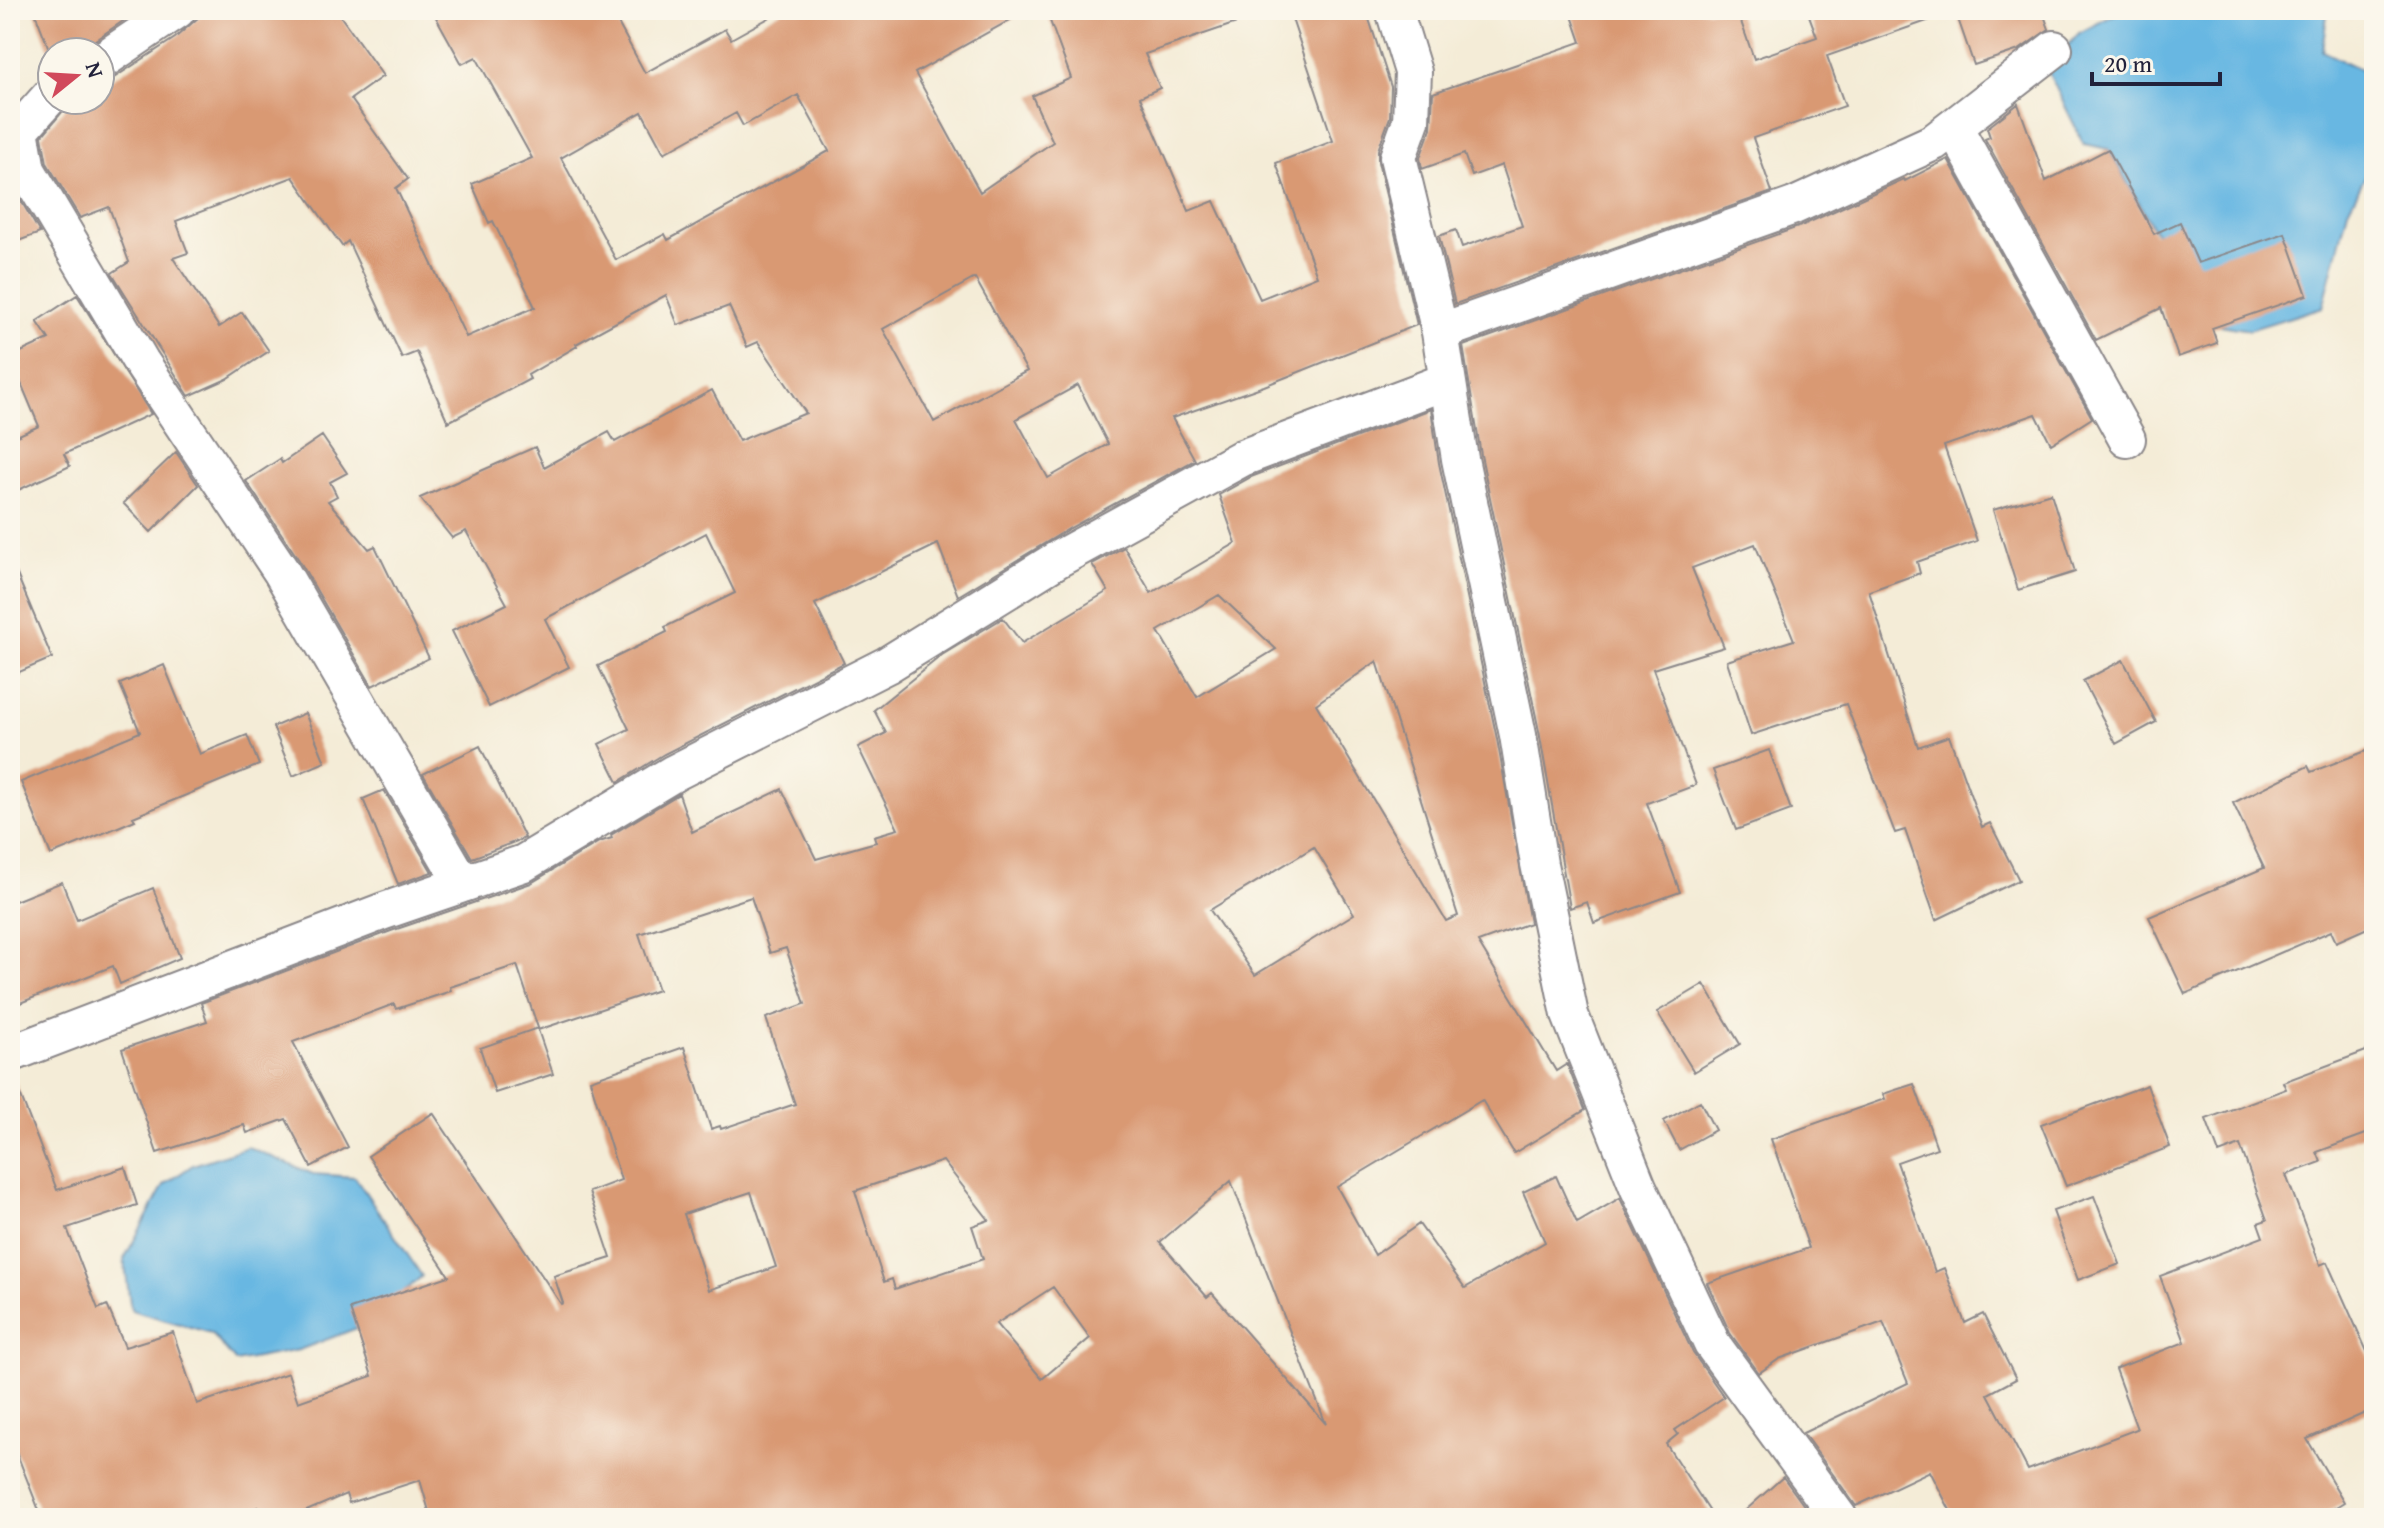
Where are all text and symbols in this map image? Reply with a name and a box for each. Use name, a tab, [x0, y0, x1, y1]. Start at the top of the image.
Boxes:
north arrow	[36, 36, 116, 116]
scale bar	[2092, 36, 2220, 86]
text: 20 m	[2104, 46, 2152, 81]
text: N	[78, 58, 113, 82]

